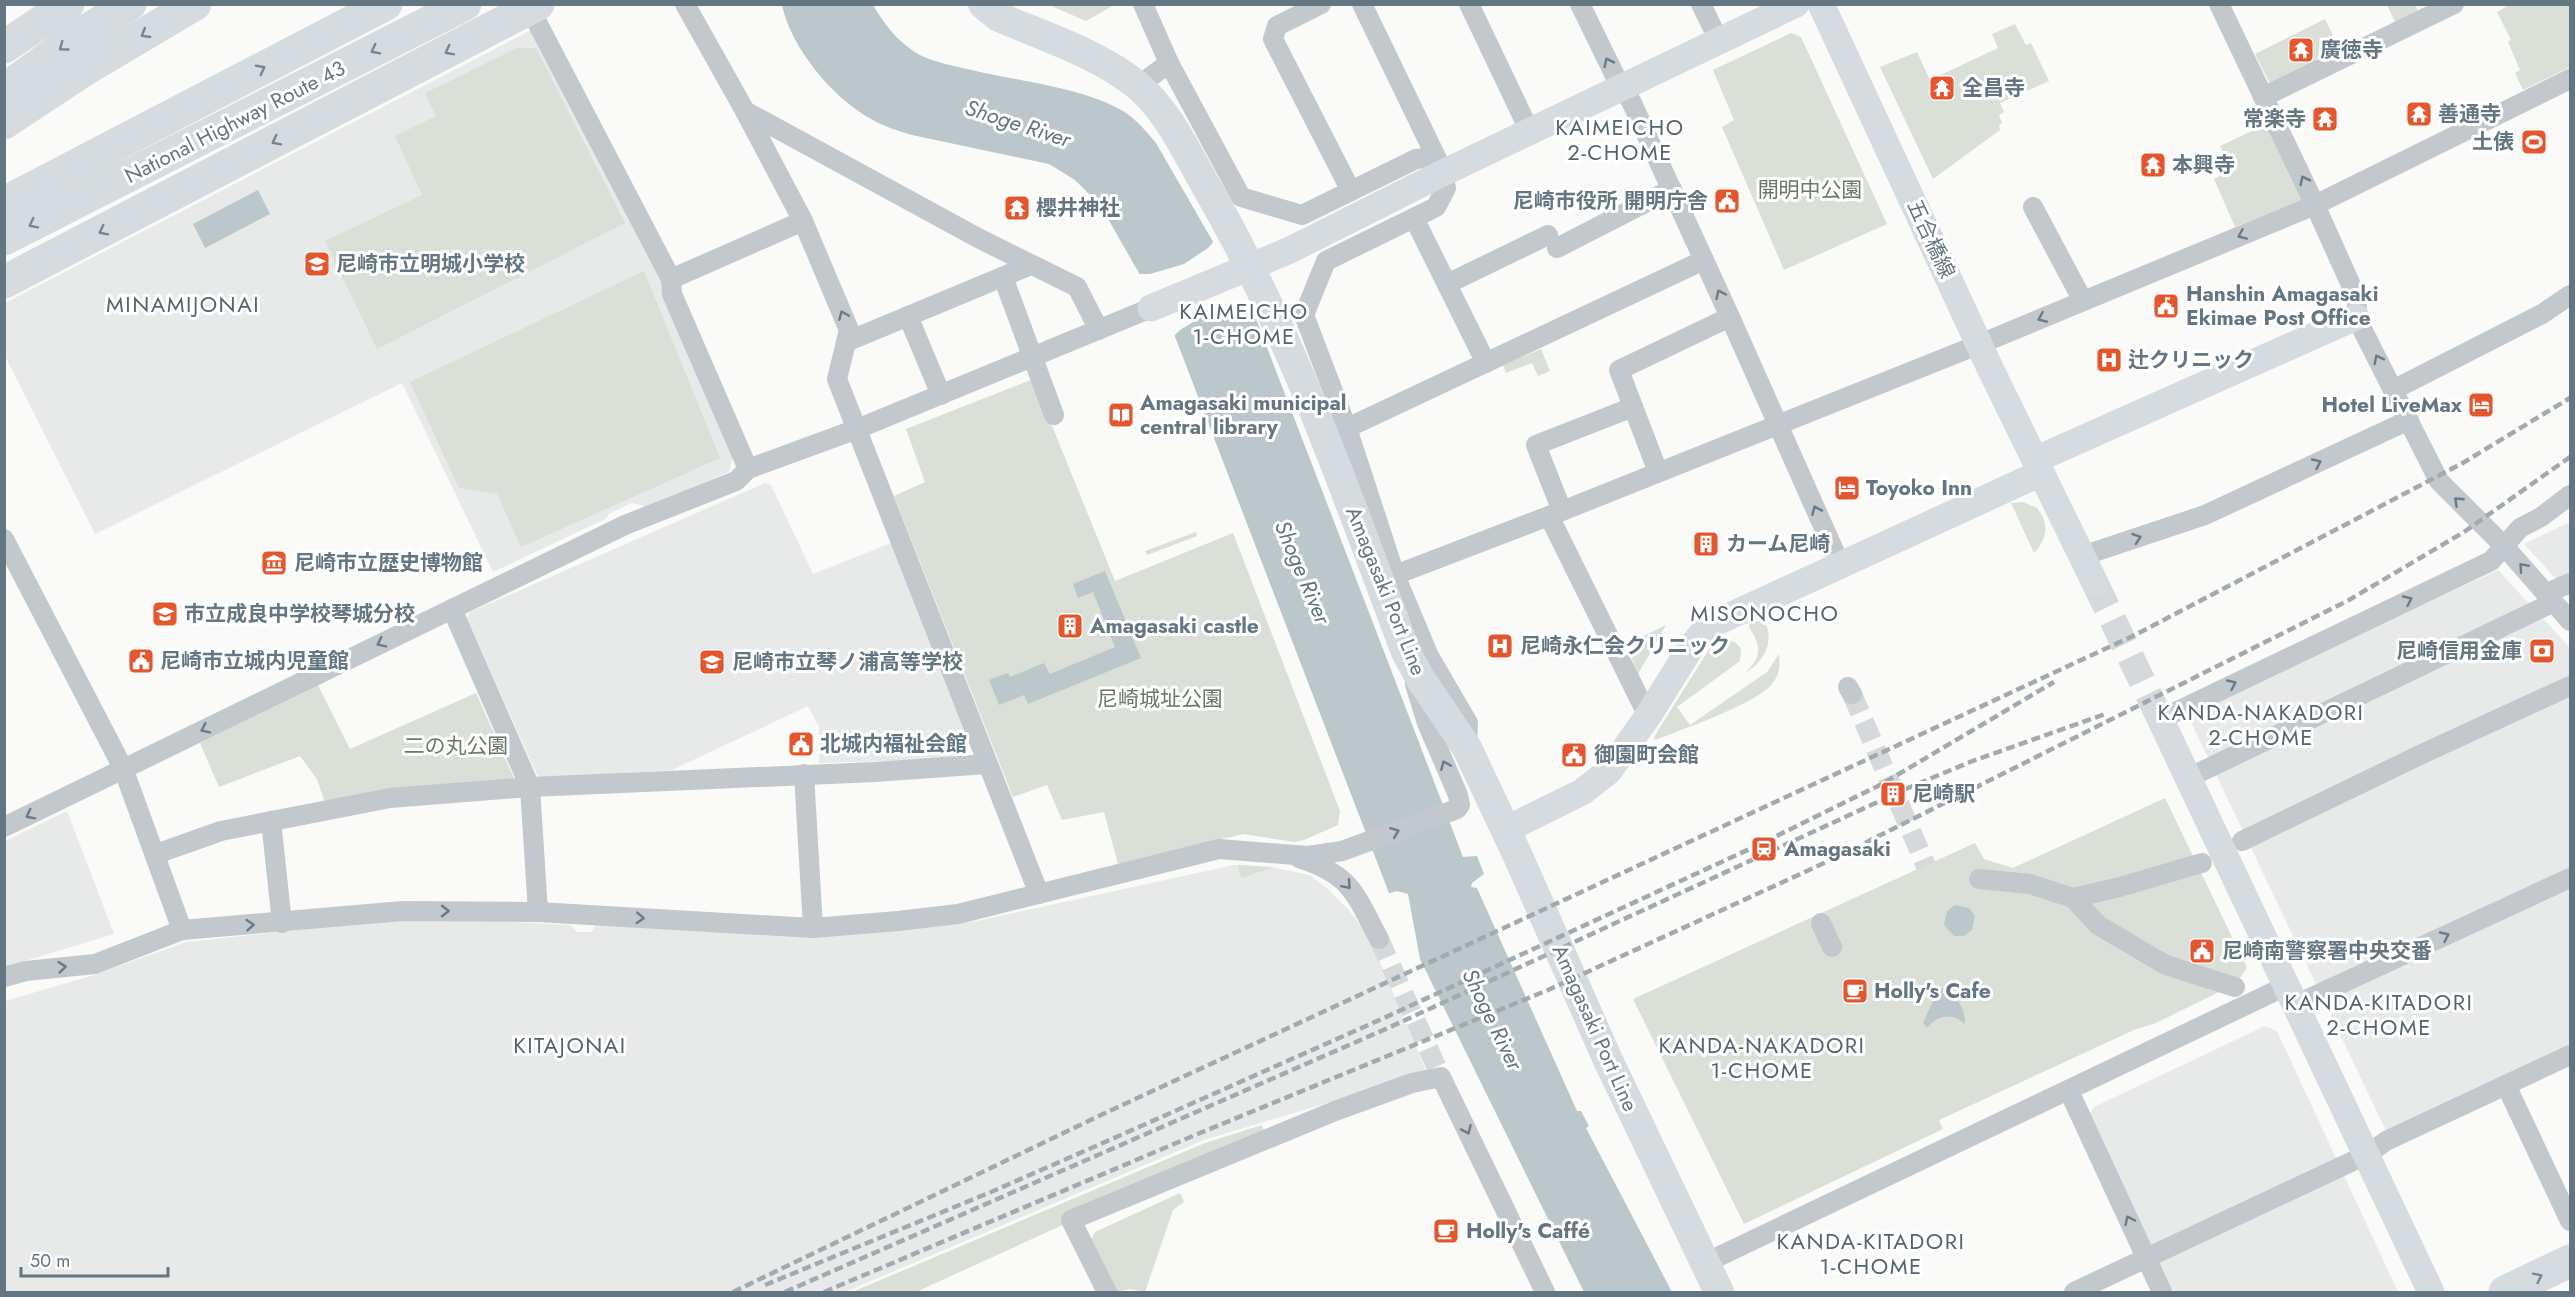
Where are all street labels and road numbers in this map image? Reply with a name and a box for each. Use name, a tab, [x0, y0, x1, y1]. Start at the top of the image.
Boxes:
street label: National Highway Route 43	[120, 53, 350, 191]
street label: 五合橋線	[1900, 195, 1962, 283]
street label: Amagasaki Port Line	[1338, 502, 1434, 680]
street label: Amagasaki Port Line	[1545, 940, 1645, 1116]

